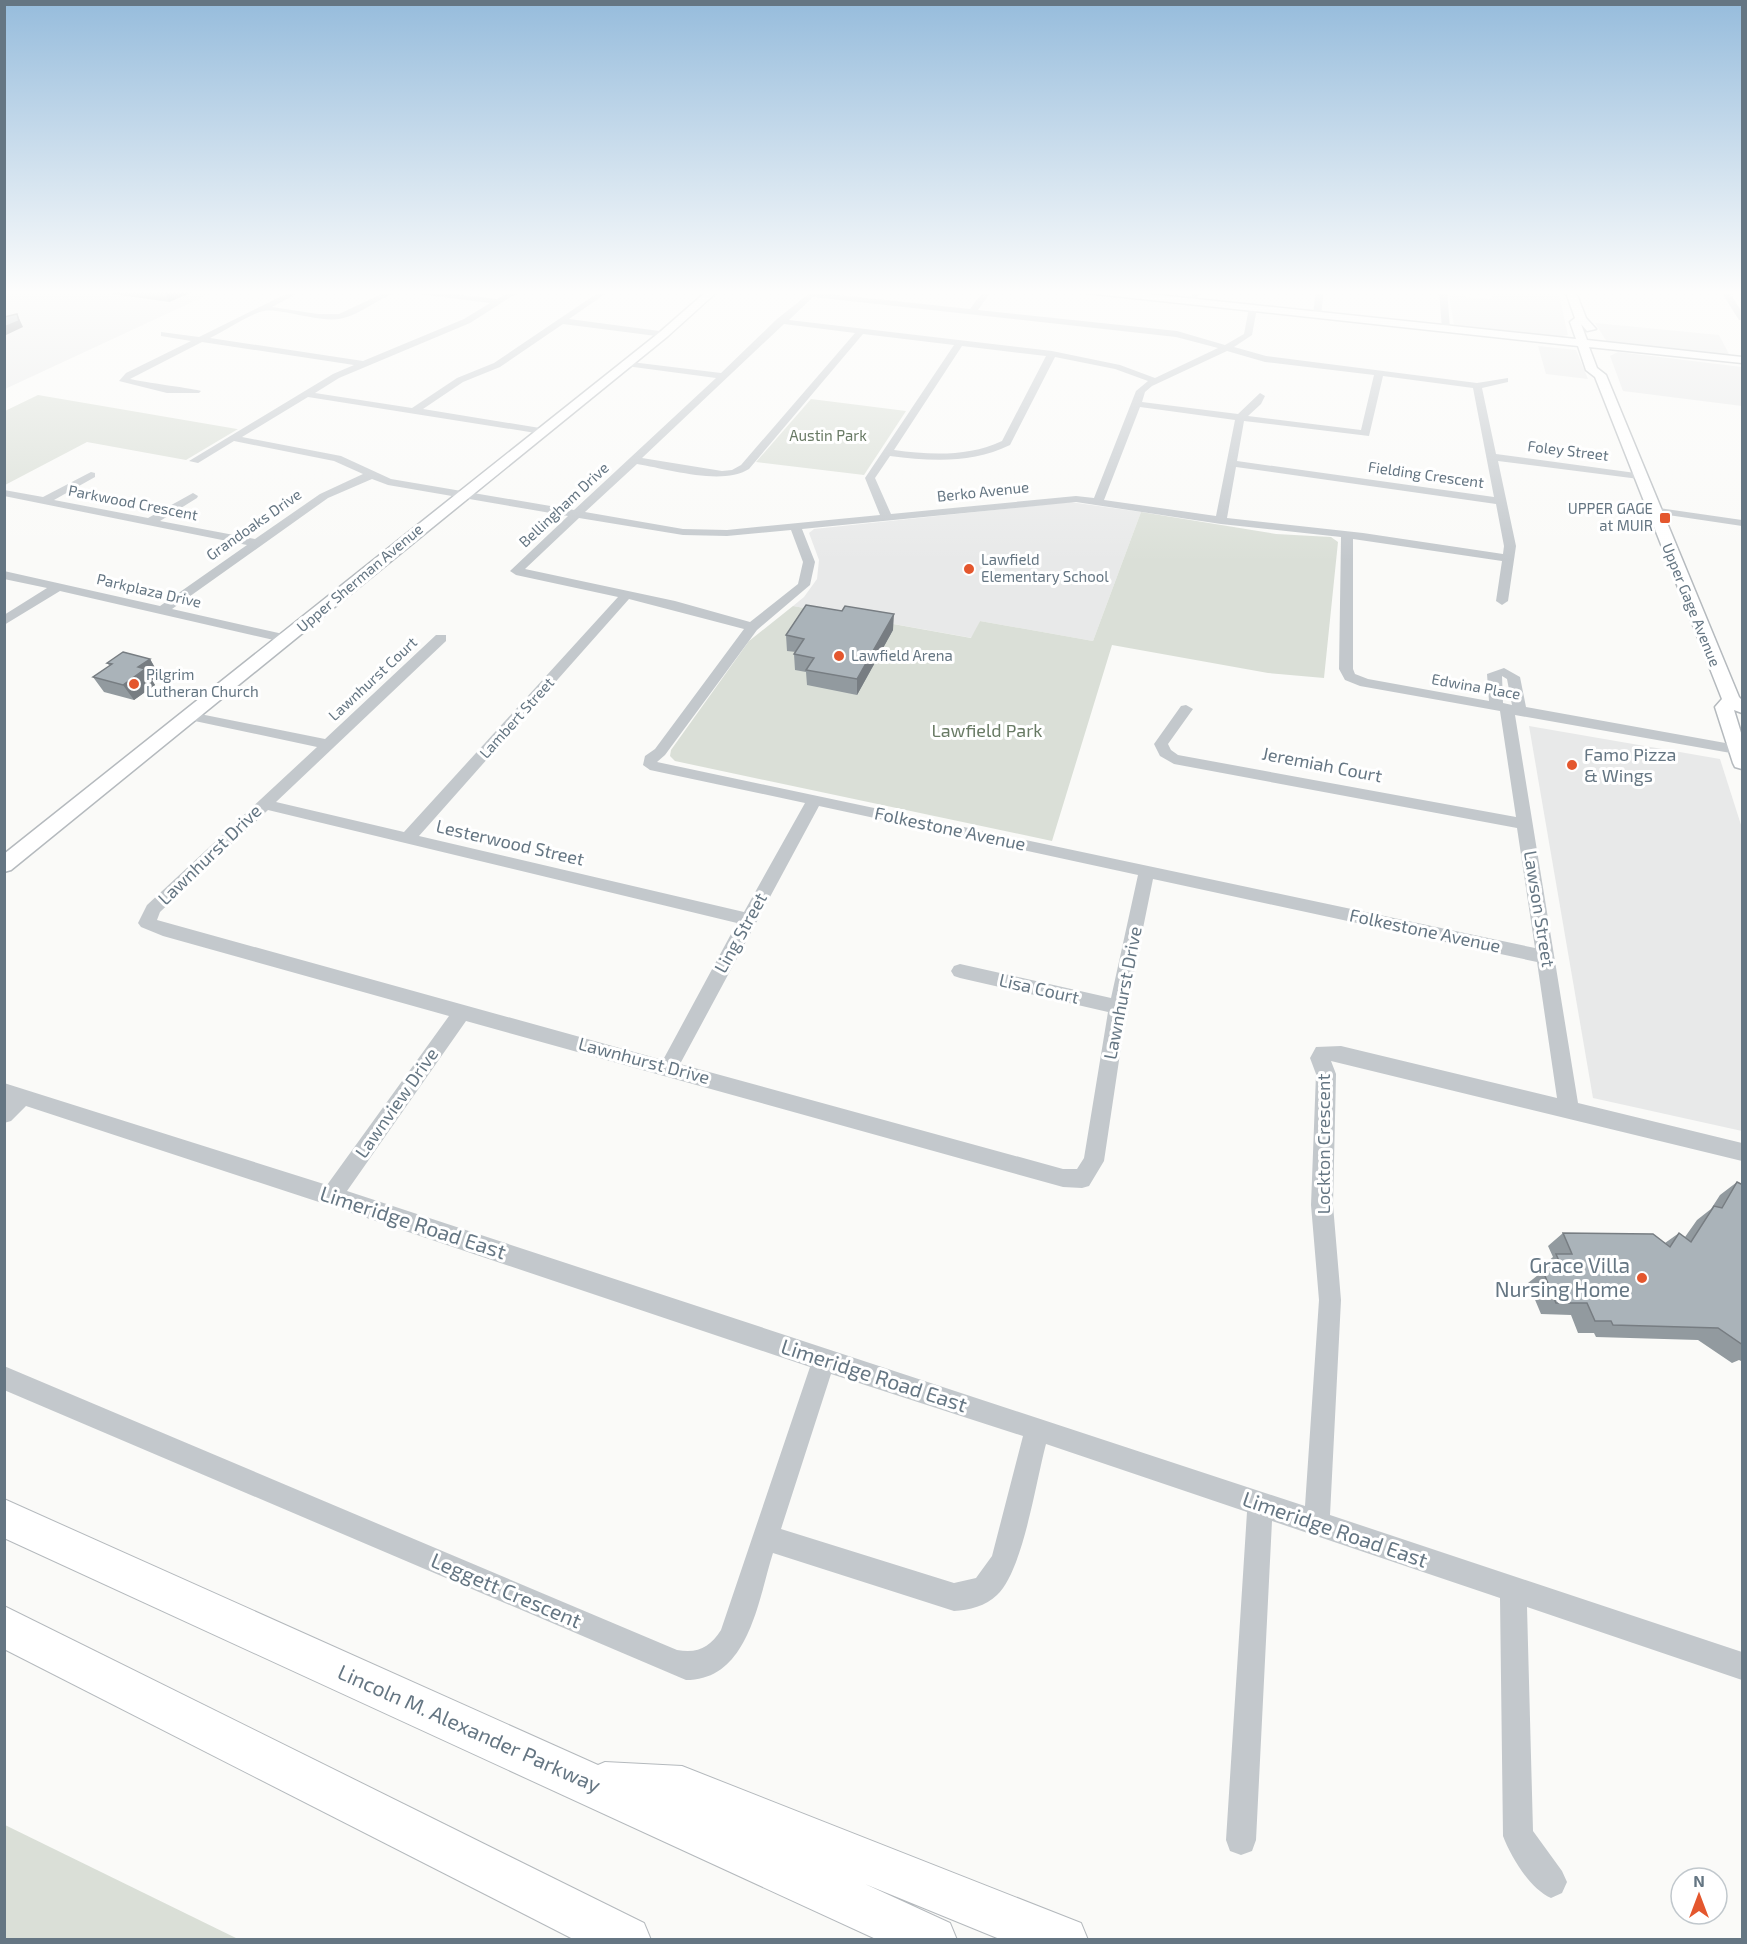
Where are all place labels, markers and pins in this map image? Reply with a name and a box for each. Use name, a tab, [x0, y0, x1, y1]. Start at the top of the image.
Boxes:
place label: UPPER GAGE at MUIR	[1568, 499, 1653, 534]
marker: UPPER GAGE at MUIR	[1658, 511, 1672, 525]
place label: Lawfield Elementary School	[981, 550, 1109, 585]
marker: Lawfield Elementary School	[962, 562, 976, 576]
place label: Lawfield Arena	[851, 646, 953, 664]
marker: Lawfield Arena	[832, 649, 846, 663]
place label: Pilgrim Lutheran Church	[146, 665, 259, 700]
marker: Pilgrim Lutheran Church	[127, 677, 141, 691]
place label: Famo Pizza & Wings	[1584, 743, 1677, 786]
marker: Famo Pizza & Wings	[1565, 758, 1579, 772]
place label: Grace Villa Nursing Home	[1495, 1252, 1630, 1301]
marker: Grace Villa Nursing Home	[1635, 1271, 1649, 1285]

